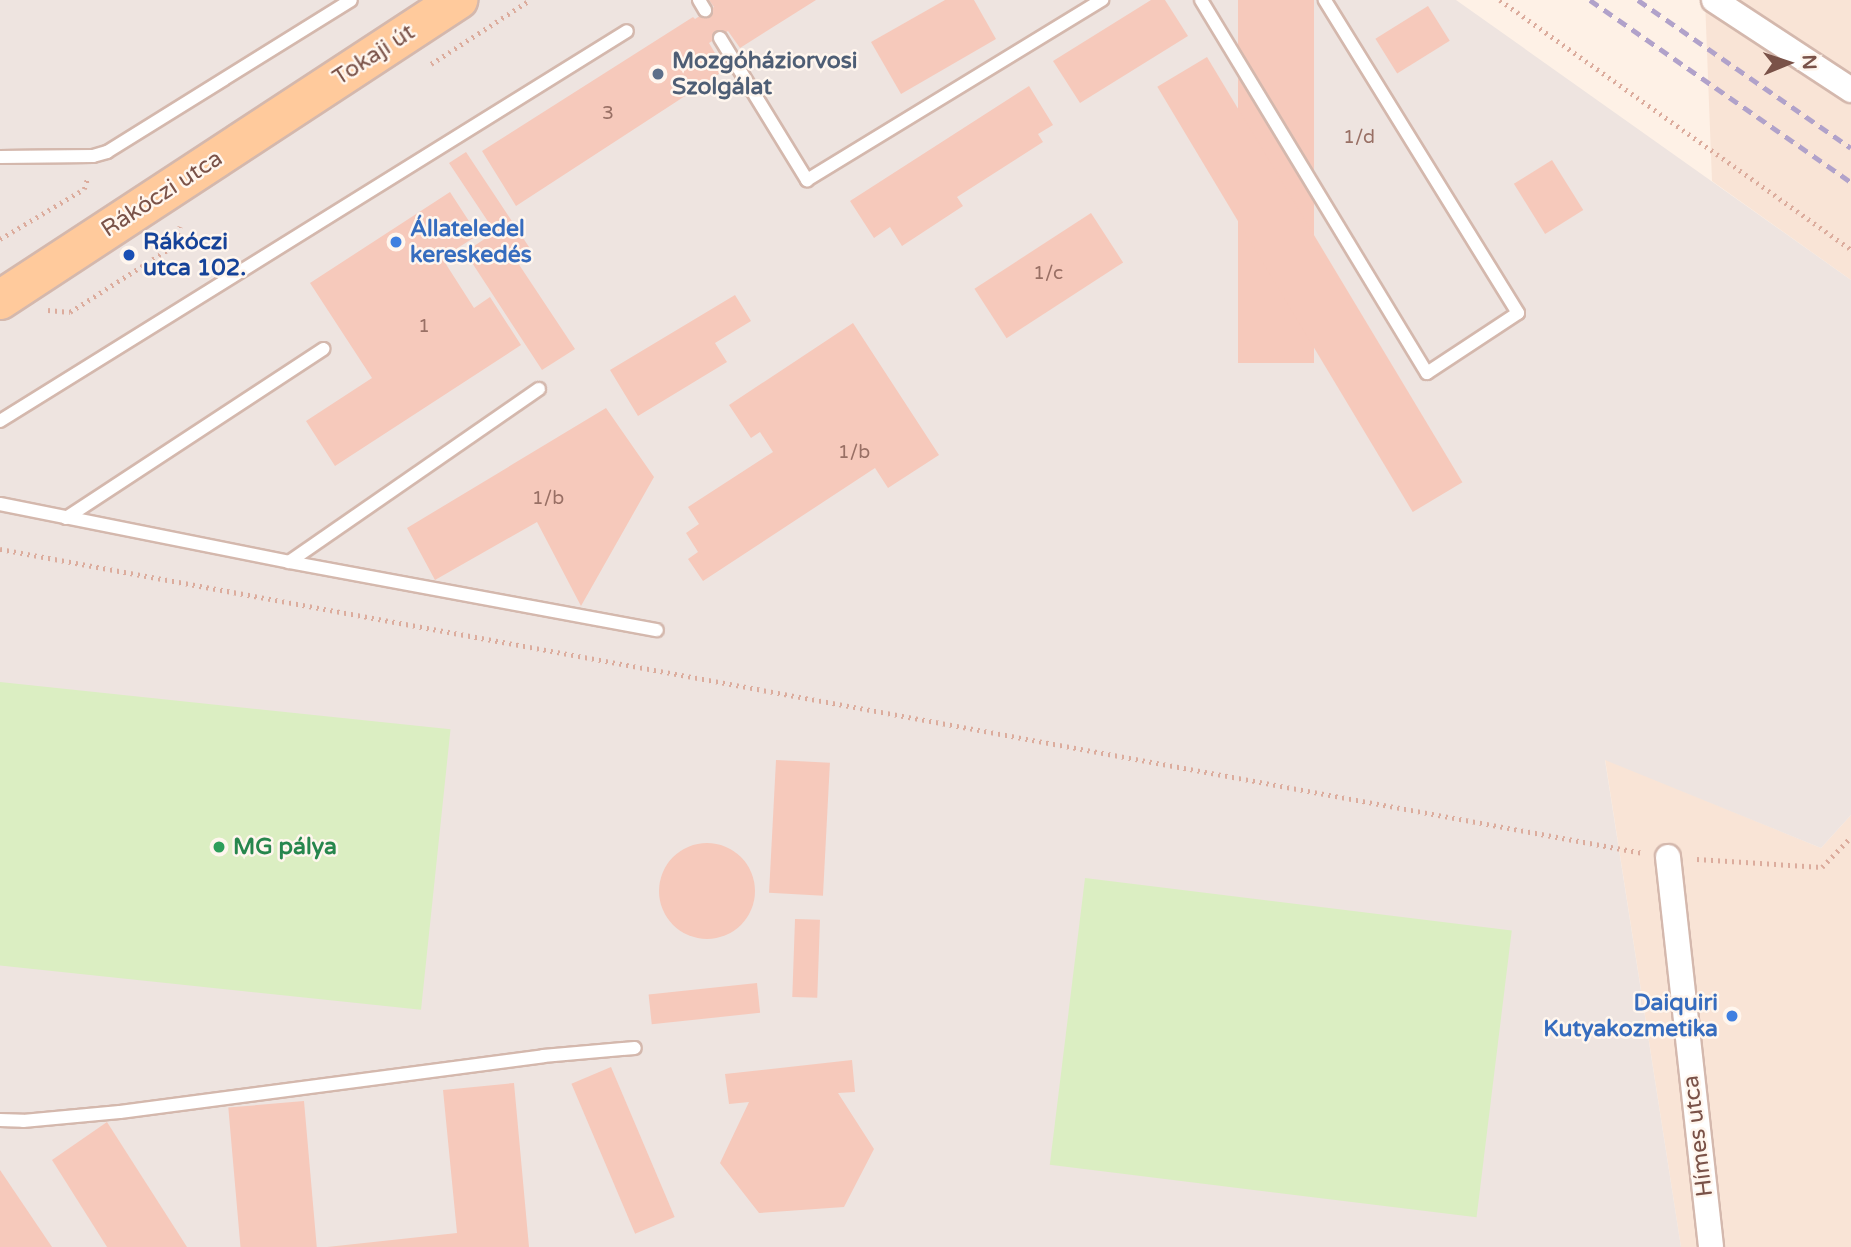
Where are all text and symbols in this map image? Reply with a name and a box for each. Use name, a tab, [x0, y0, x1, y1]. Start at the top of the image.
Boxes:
street label: Tokaji út	[328, 18, 420, 92]
north arrow	[1753, 28, 1823, 98]
place label: Mozgóháziorvosi Szolgálat	[672, 47, 858, 101]
text: N	[1798, 54, 1820, 70]
marker: Mozgóháziorvosi Szolgálat	[650, 66, 666, 82]
house number: 3	[602, 103, 614, 125]
house number: 1/d	[1343, 127, 1375, 149]
street label: Rákóczi utca	[96, 145, 228, 243]
place label: Állateledel kereskedés	[410, 215, 532, 269]
place label: Rákóczi utca 102.	[143, 228, 246, 282]
marker: Állateledel kereskedés	[388, 234, 404, 250]
marker: Rákóczi utca 102.	[121, 247, 137, 263]
house number: 1/c	[1033, 263, 1063, 285]
house number: 1	[418, 316, 430, 338]
house number: 1/b	[838, 442, 870, 464]
house number: 1/b	[532, 488, 564, 510]
place label: MG pálya	[233, 833, 337, 861]
marker: MG pálya	[211, 839, 227, 855]
place label: Daiquiri Kutyakozmetika	[1543, 989, 1718, 1043]
marker: Daiquiri Kutyakozmetika	[1724, 1008, 1740, 1024]
street label: Hímes utca	[1677, 1074, 1719, 1198]

